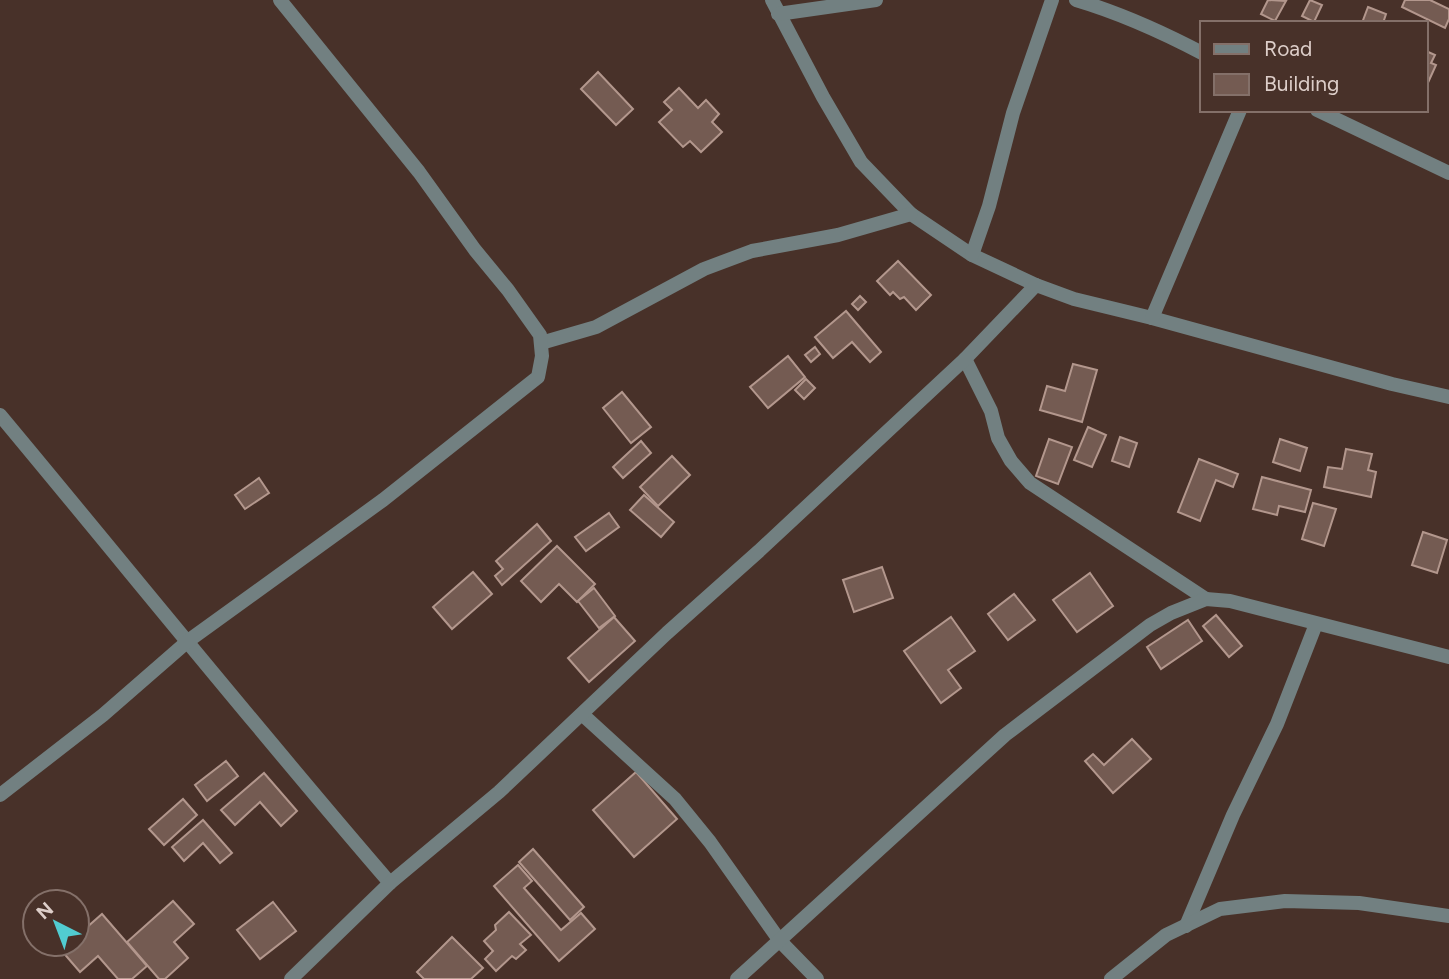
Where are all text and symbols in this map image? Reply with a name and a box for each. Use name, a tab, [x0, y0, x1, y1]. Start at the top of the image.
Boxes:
legend	[1200, 21, 1428, 112]
text: Road	[1264, 36, 1312, 61]
text: Building	[1264, 71, 1339, 96]
north arrow	[21, 888, 91, 958]
text: N	[32, 897, 58, 924]

